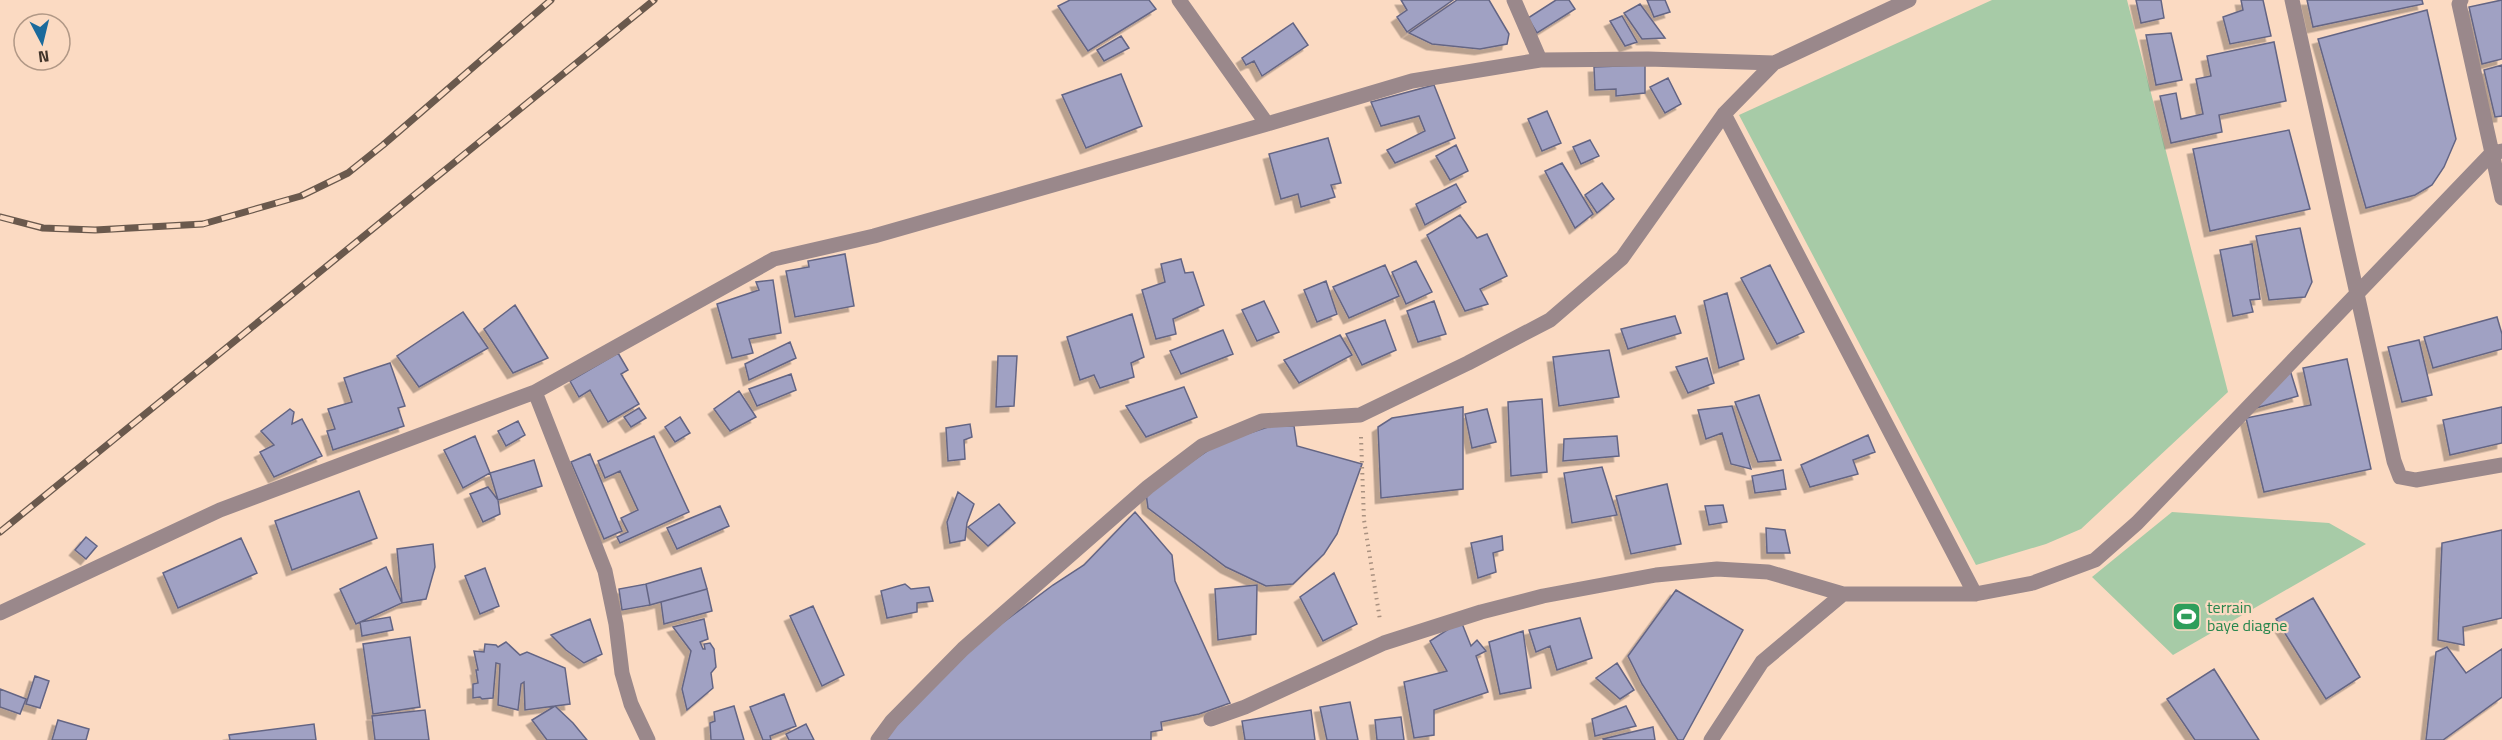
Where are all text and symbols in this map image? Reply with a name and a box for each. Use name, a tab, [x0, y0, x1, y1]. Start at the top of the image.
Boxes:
north arrow	[12, 12, 72, 72]
text: N	[37, 44, 51, 69]
place label: terrain baye diagne	[2207, 595, 2287, 637]
sports icon: terrain baye diagne	[2170, 600, 2202, 632]

